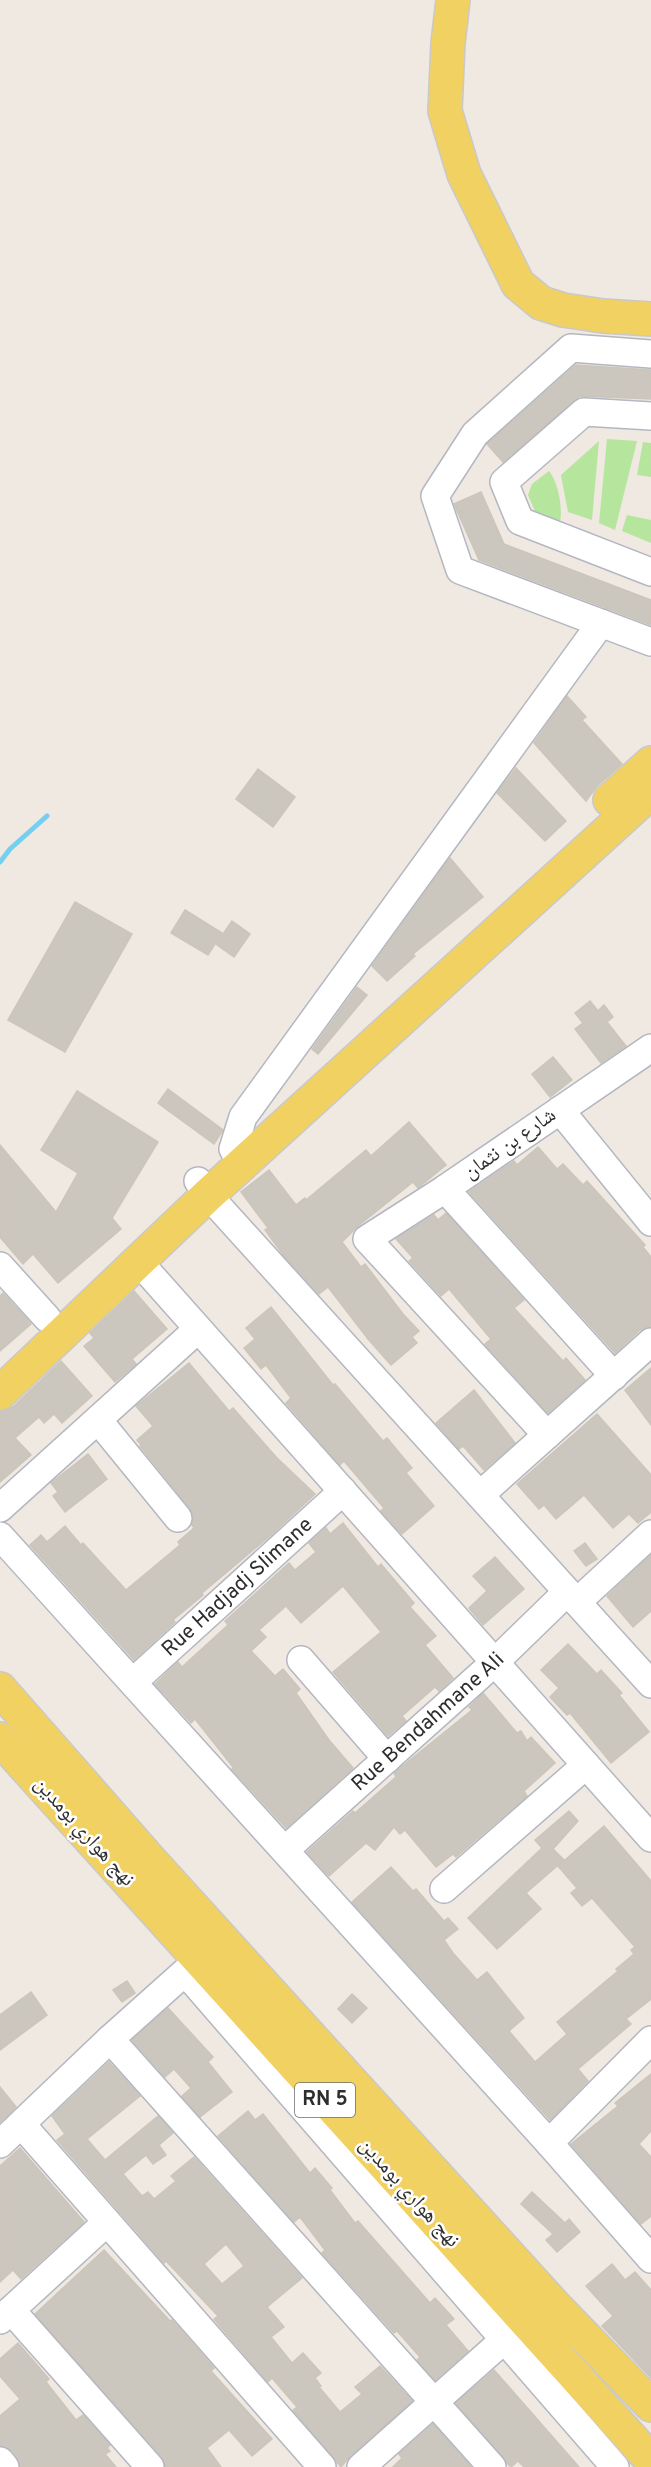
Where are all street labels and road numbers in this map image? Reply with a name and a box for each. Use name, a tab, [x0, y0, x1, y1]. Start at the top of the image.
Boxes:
street label: شارع بن نثمان	[458, 1102, 562, 1186]
street label: Rue Hadjadj Slimane	[156, 1512, 319, 1663]
street label: Rue Bendahmane Ali	[346, 1647, 510, 1797]
street label: نهج هواري بومدين	[27, 1771, 140, 1894]
road number: RN 5	[295, 2083, 355, 2117]
street label: نهج هواري بومدين	[352, 2132, 465, 2255]

